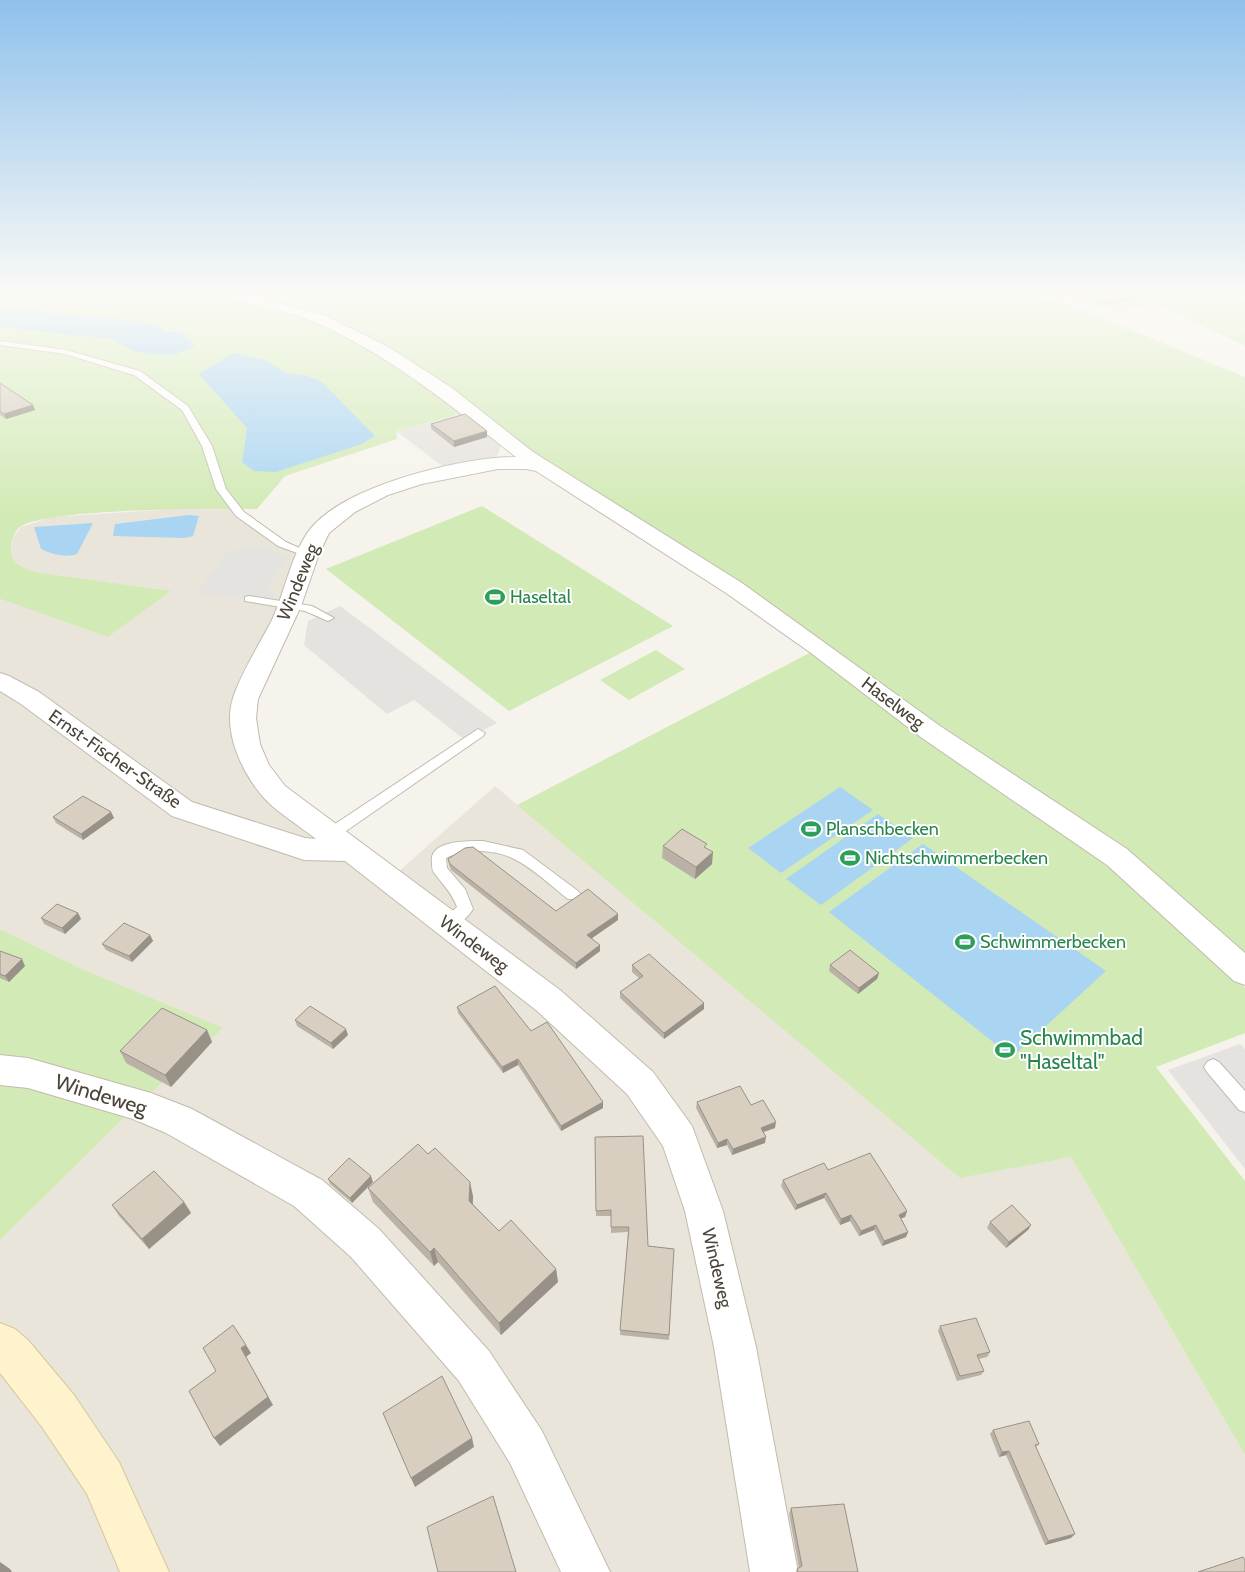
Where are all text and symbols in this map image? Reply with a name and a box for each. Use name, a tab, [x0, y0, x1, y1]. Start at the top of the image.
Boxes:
street label: Windeweg	[273, 539, 324, 624]
sports icon: Haseltal	[484, 586, 506, 608]
place label: Haseltal	[510, 586, 572, 608]
street label: Haselweg	[857, 672, 930, 734]
street label: Ernst-Fischer-Straße	[44, 705, 186, 813]
sports icon: Planschbecken	[800, 818, 822, 840]
place label: Planschbecken	[826, 818, 939, 840]
sports icon: Nichtschwimmerbecken	[839, 847, 861, 869]
place label: Nichtschwimmerbecken	[865, 847, 1048, 869]
street label: Windeweg	[435, 911, 514, 978]
sports icon: Schwimmerbecken	[954, 931, 976, 953]
place label: Schwimmerbecken	[980, 931, 1126, 953]
place label: Schwimmbad "Haseltal"	[1020, 1025, 1143, 1074]
sports icon: Schwimmbad "Haseltal"	[994, 1039, 1016, 1061]
street label: Windeweg	[52, 1069, 151, 1120]
street label: Windeweg	[697, 1226, 737, 1311]

